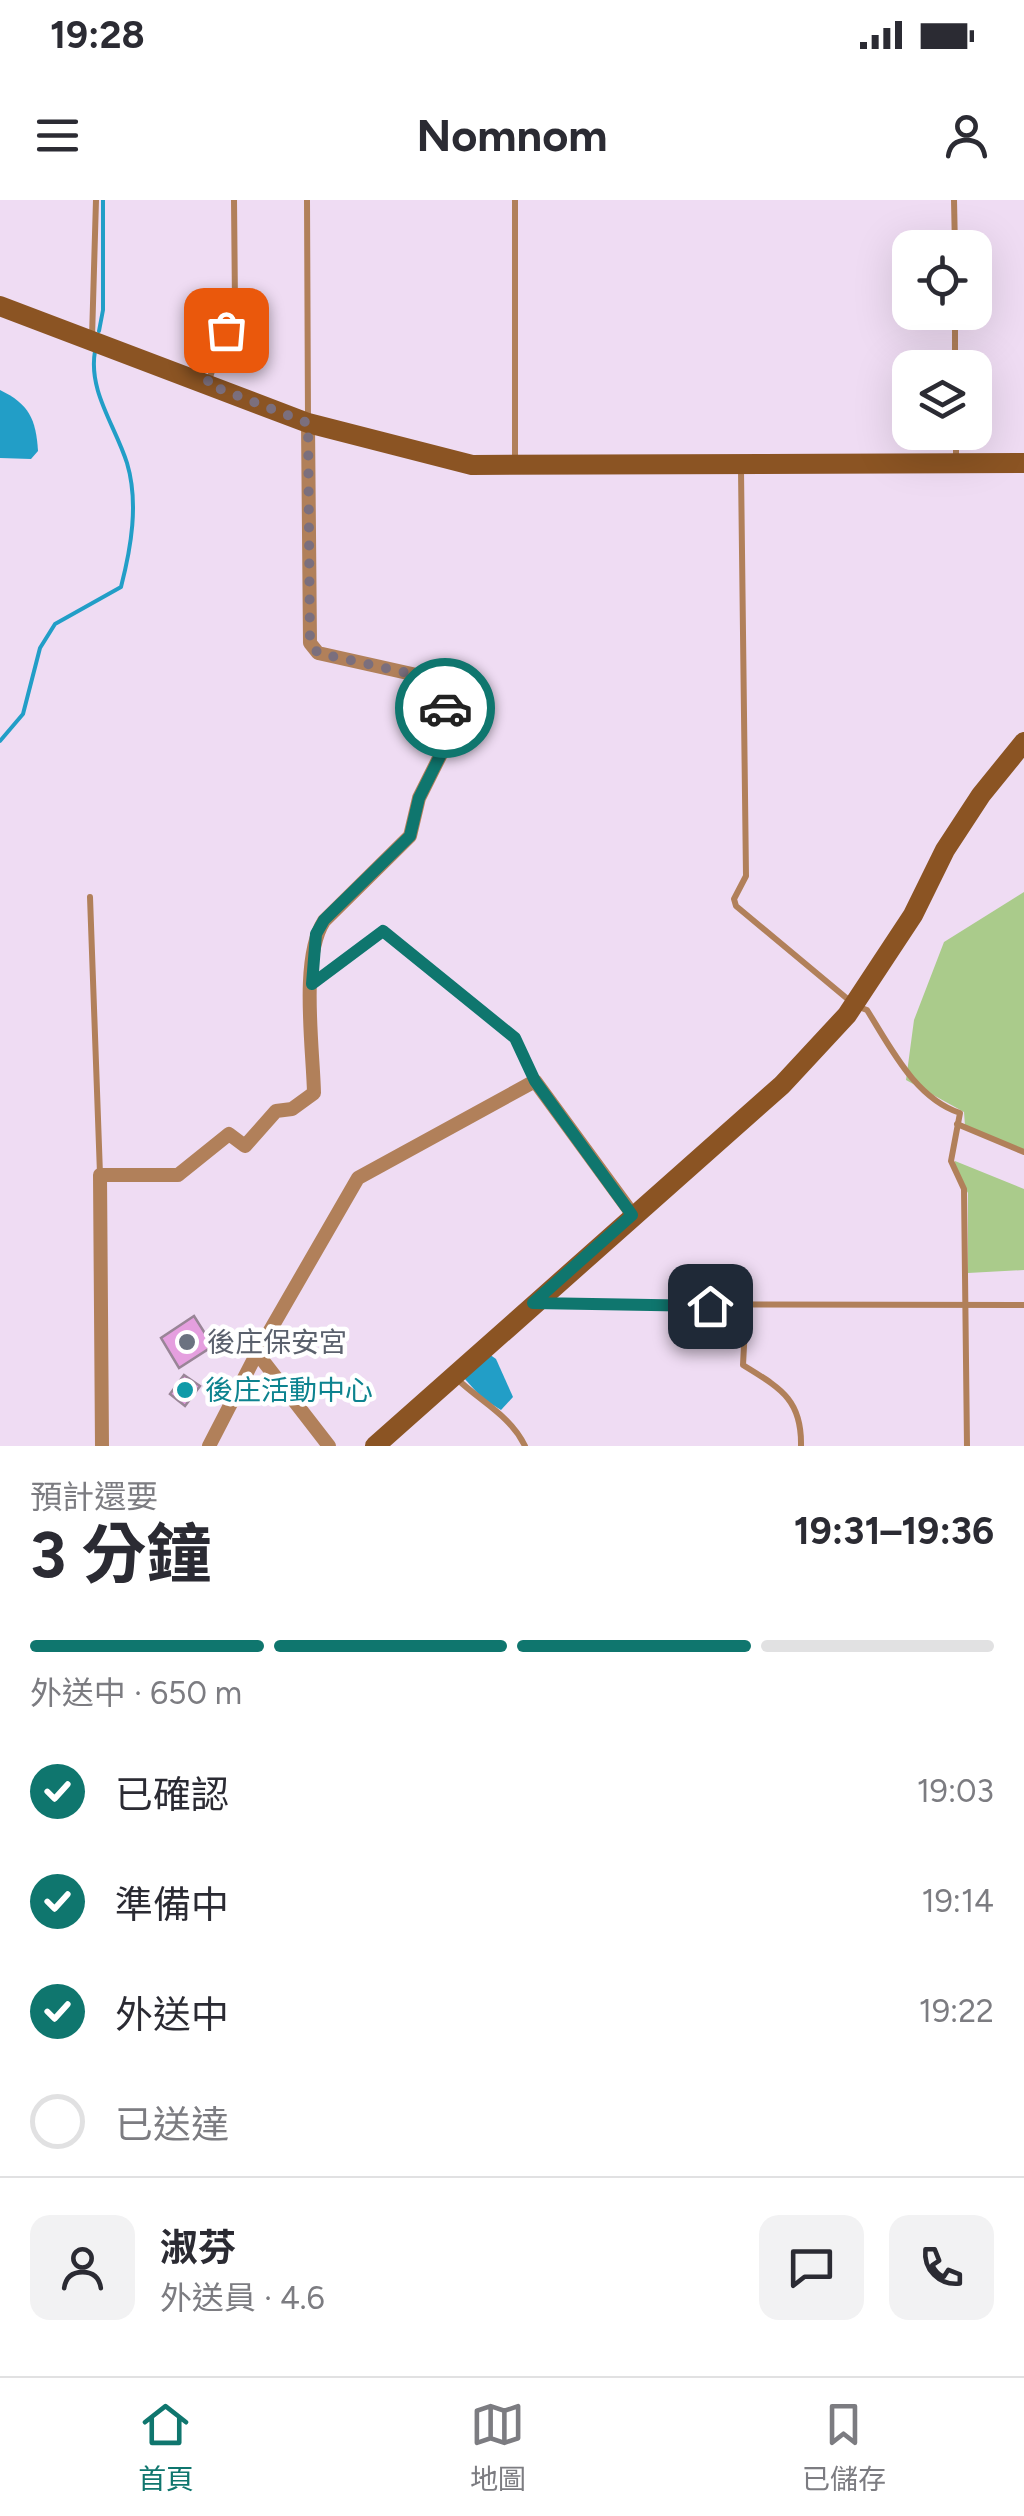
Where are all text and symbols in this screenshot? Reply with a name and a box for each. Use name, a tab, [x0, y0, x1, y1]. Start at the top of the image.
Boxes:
text: 19:28	[50, 12, 145, 58]
icon: menu	[30, 108, 85, 163]
text: Nomnom	[416, 108, 608, 162]
icon: person	[939, 108, 994, 163]
map controls	[892, 230, 992, 450]
button: locate	[892, 230, 992, 330]
pin	[184, 288, 269, 373]
icon: bag	[199, 303, 254, 358]
button: layers	[892, 350, 992, 450]
courier	[395, 658, 495, 758]
icon: car	[418, 681, 473, 736]
pin	[668, 1264, 753, 1349]
icon: home	[683, 1279, 738, 1334]
place label: 後庄保安宮	[207, 1325, 347, 1359]
marker: 後庄保安宮	[176, 1331, 198, 1353]
place label: 後庄活動中心	[205, 1373, 373, 1407]
marker: 後庄活動中心	[174, 1379, 196, 1401]
text: 預計還要	[30, 1478, 158, 1516]
text: 19:31–19:36	[794, 1508, 994, 1554]
text: 3 分鐘	[30, 1515, 212, 1593]
text: 外送中 · 650 m	[30, 1674, 242, 1712]
icon: check	[30, 1764, 85, 1819]
text: 已確認	[115, 1772, 229, 1818]
text: 19:03	[917, 1772, 994, 1810]
icon: check	[30, 1874, 85, 1929]
text: 準備中	[115, 1882, 229, 1928]
text: 19:14	[921, 1882, 994, 1920]
icon: check	[30, 1984, 85, 2039]
text: 外送中	[115, 1992, 229, 2038]
text: 19:22	[919, 1992, 994, 2030]
text: 已送達	[115, 2102, 229, 2148]
button: person	[30, 2215, 135, 2320]
button: chat	[759, 2215, 864, 2320]
button: phone	[889, 2215, 994, 2320]
text: 淑芬	[160, 2225, 236, 2271]
text: 外送員 · 4.6	[160, 2279, 325, 2317]
tab: 首頁	[138, 2397, 194, 2497]
tab: 地圖	[470, 2397, 526, 2497]
tab: 已儲存	[802, 2397, 886, 2497]

